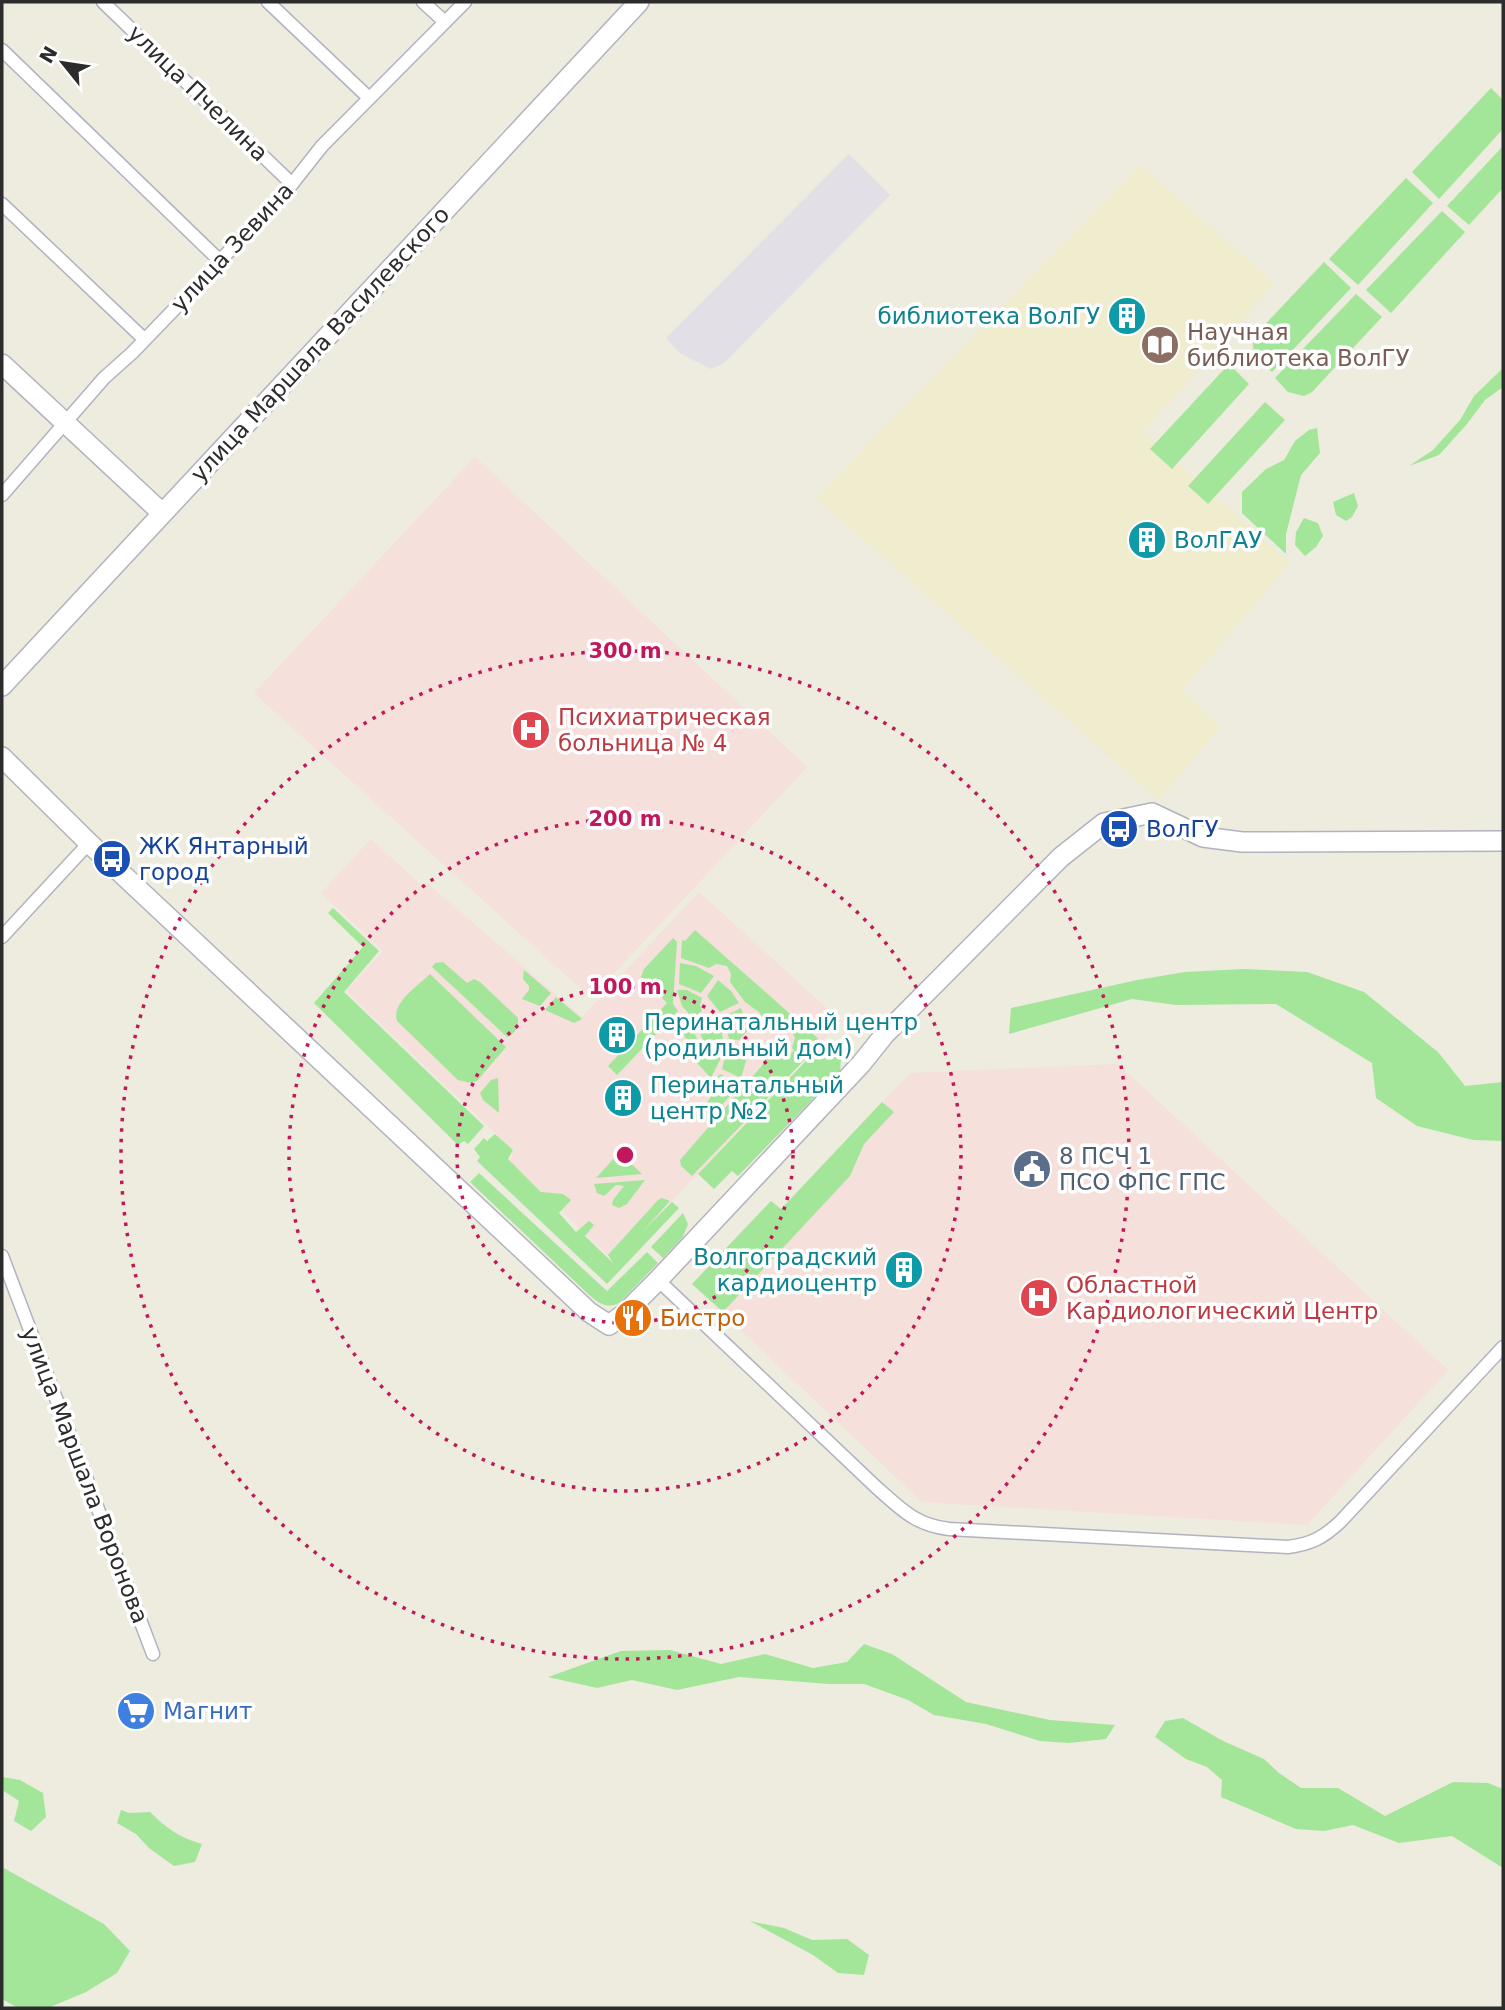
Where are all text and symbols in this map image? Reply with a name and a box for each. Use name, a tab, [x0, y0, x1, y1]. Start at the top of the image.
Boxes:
street label: улица Пчелина	[123, 20, 273, 166]
north arrow	[28, 28, 98, 98]
text: N	[35, 42, 62, 67]
street label: улица Зевина	[166, 177, 298, 317]
street label: улица Маршала Василевского	[185, 201, 455, 487]
building icon: библиотека ВолГУ	[1106, 295, 1148, 337]
place label: библиотека ВолГУ	[878, 303, 1100, 329]
place label: Научная библиотека ВолГУ	[1187, 319, 1409, 371]
library icon: Научная библиотека ВолГУ	[1139, 324, 1181, 366]
building icon: ВолГАУ	[1126, 519, 1168, 561]
place label: ВолГАУ	[1174, 527, 1262, 553]
text: 300 m	[588, 639, 662, 663]
place label: Психиатрическая больница № 4	[558, 704, 771, 756]
hospital icon: Психиатрическая больница № 4	[510, 709, 552, 751]
text: 200 m	[588, 807, 662, 831]
bus stop icon: ВолГУ	[1098, 808, 1140, 850]
place label: ВолГУ	[1146, 816, 1219, 842]
place label: ЖК Янтарный город	[139, 833, 309, 885]
bus stop icon: ЖК Янтарный город	[91, 838, 133, 880]
text: 100 m	[588, 975, 662, 999]
place label: Перинатальный центр (родильный дом)	[644, 1009, 918, 1061]
building icon: Перинатальный центр (родильный дом)	[596, 1014, 638, 1056]
place label: Перинатальный центр №2	[650, 1072, 844, 1124]
building icon: Перинатальный центр №2	[602, 1077, 644, 1119]
centre of rings	[613, 1143, 637, 1167]
place label: 8 ПСЧ 1 ПСО ФПС ГПС	[1059, 1143, 1226, 1195]
public building icon: 8 ПСЧ 1 ПСО ФПС ГПС	[1011, 1148, 1053, 1190]
place label: Волгоградский кардиоцентр	[693, 1244, 877, 1296]
building icon: Волгоградский кардиоцентр	[883, 1249, 925, 1291]
place label: Областной Кардиологический Центр	[1066, 1272, 1378, 1324]
hospital icon: Областной Кардиологический Центр	[1018, 1277, 1060, 1319]
restaurant icon: Бистро	[612, 1297, 654, 1339]
place label: Бистро	[660, 1305, 745, 1331]
street label: улица Маршала Воронова	[16, 1323, 154, 1627]
supermarket icon: Магнит	[115, 1690, 157, 1732]
place label: Магнит	[163, 1698, 252, 1724]

